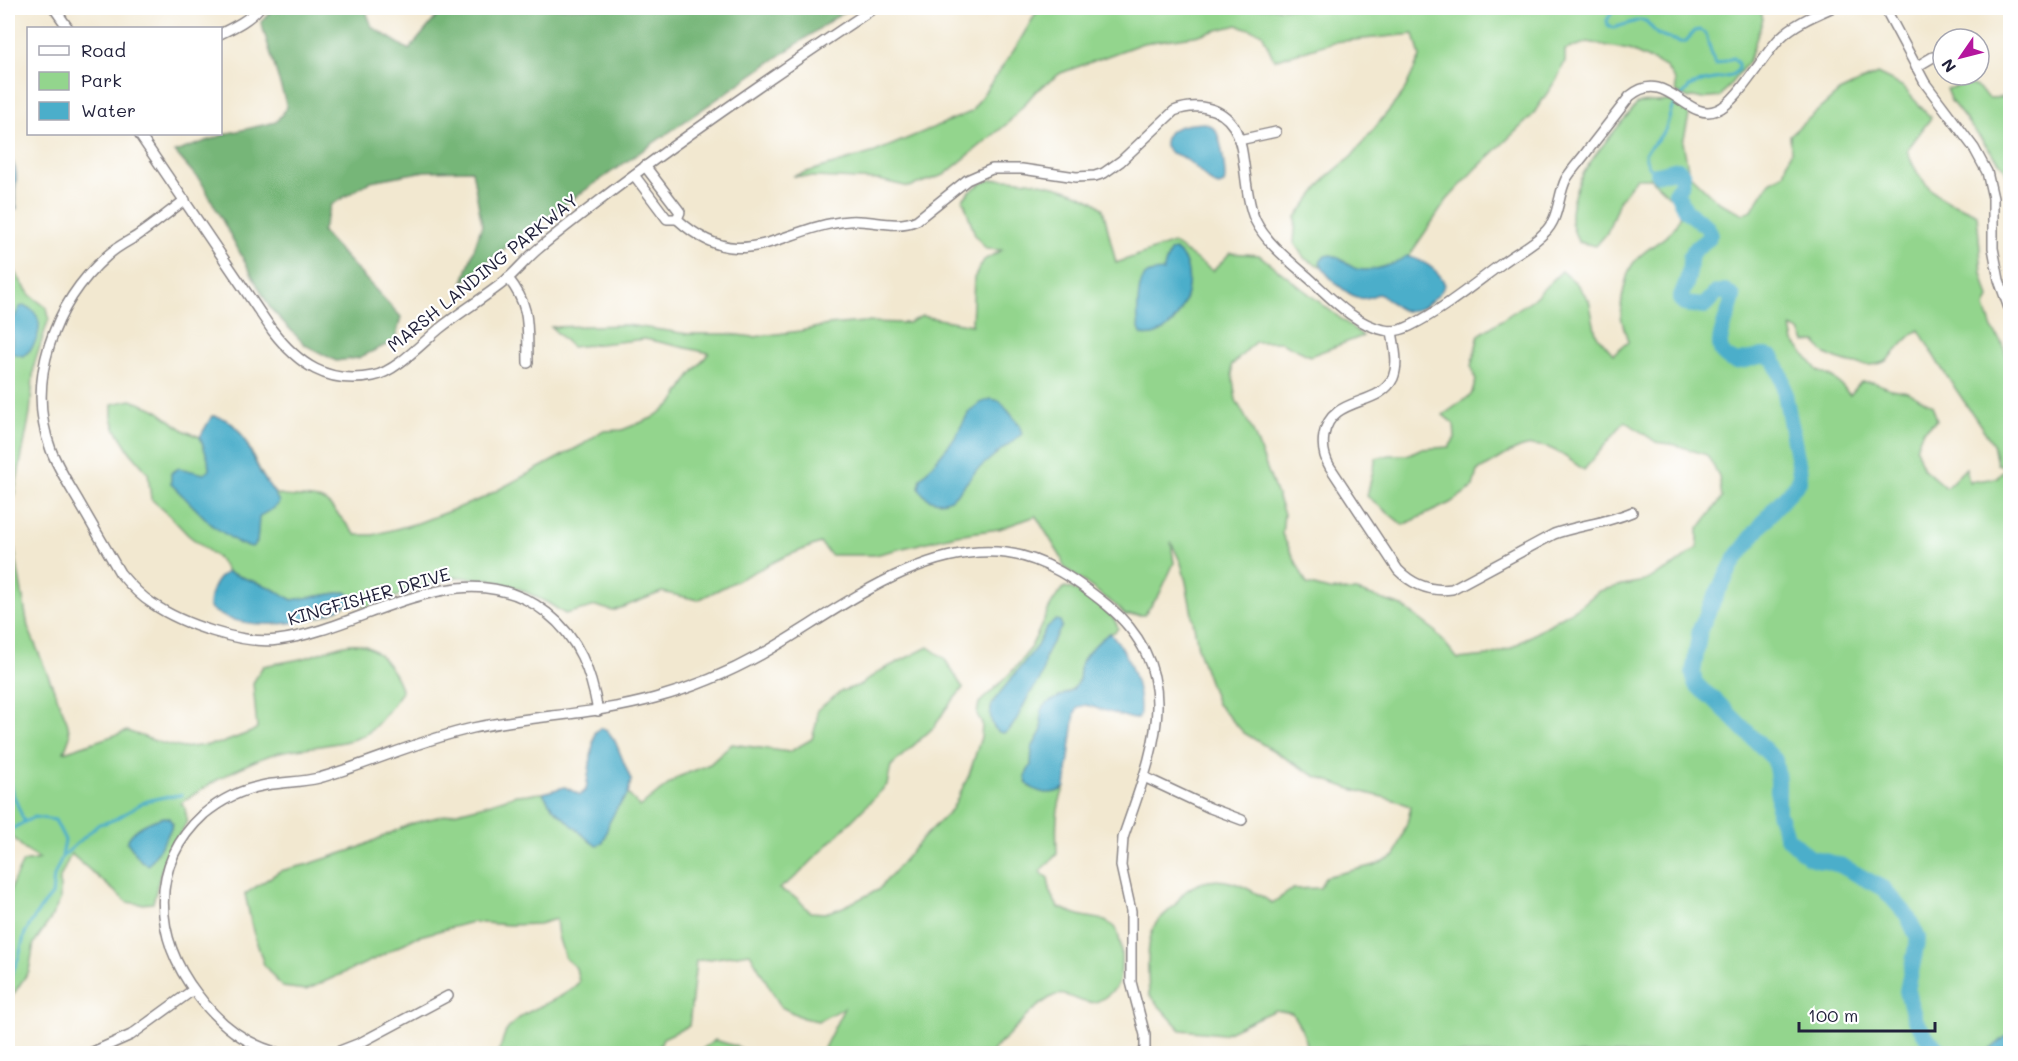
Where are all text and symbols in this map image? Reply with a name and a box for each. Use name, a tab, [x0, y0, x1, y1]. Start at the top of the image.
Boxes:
legend	[27, 27, 222, 135]
north arrow	[1931, 27, 1991, 87]
text: Road	[81, 38, 126, 62]
text: N	[1936, 55, 1960, 77]
text: Park	[81, 68, 122, 92]
text: Water	[81, 98, 136, 122]
street label: MARSH LANDING PARKWAY	[382, 188, 583, 357]
street label: KINGFISHER DRIVE	[285, 561, 453, 631]
scale bar	[1799, 995, 1936, 1033]
text: 100 m	[1808, 1003, 1858, 1027]

